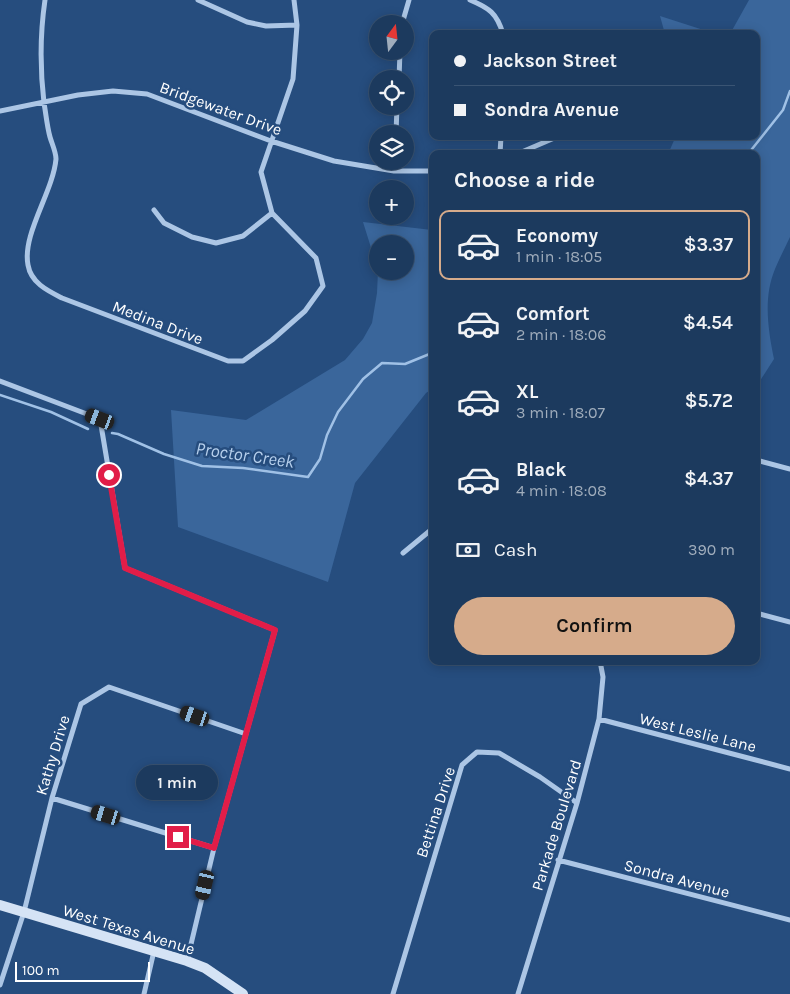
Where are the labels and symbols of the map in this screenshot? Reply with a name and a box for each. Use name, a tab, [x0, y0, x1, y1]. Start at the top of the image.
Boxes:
north arrow	[369, 15, 414, 60]
street label: Bridgewater Drive	[157, 78, 285, 139]
street label: Medina Drive	[110, 296, 206, 348]
car	[83, 407, 116, 431]
water label: Proctor Creek	[194, 437, 296, 473]
route start	[98, 464, 120, 486]
car	[178, 704, 211, 728]
street label: West Leslie Lane	[637, 709, 758, 756]
street label: Kathy Drive	[31, 713, 74, 798]
street label: Parkade Boulevard	[528, 757, 585, 893]
callout: 1 min	[137, 764, 219, 800]
street label: Bettina Drive	[412, 764, 459, 860]
car	[89, 803, 122, 827]
route end	[167, 826, 189, 848]
street label: Sondra Avenue	[622, 855, 732, 902]
car	[194, 869, 215, 901]
street label: West Texas Avenue	[61, 900, 197, 959]
scale bar	[15, 959, 150, 982]

